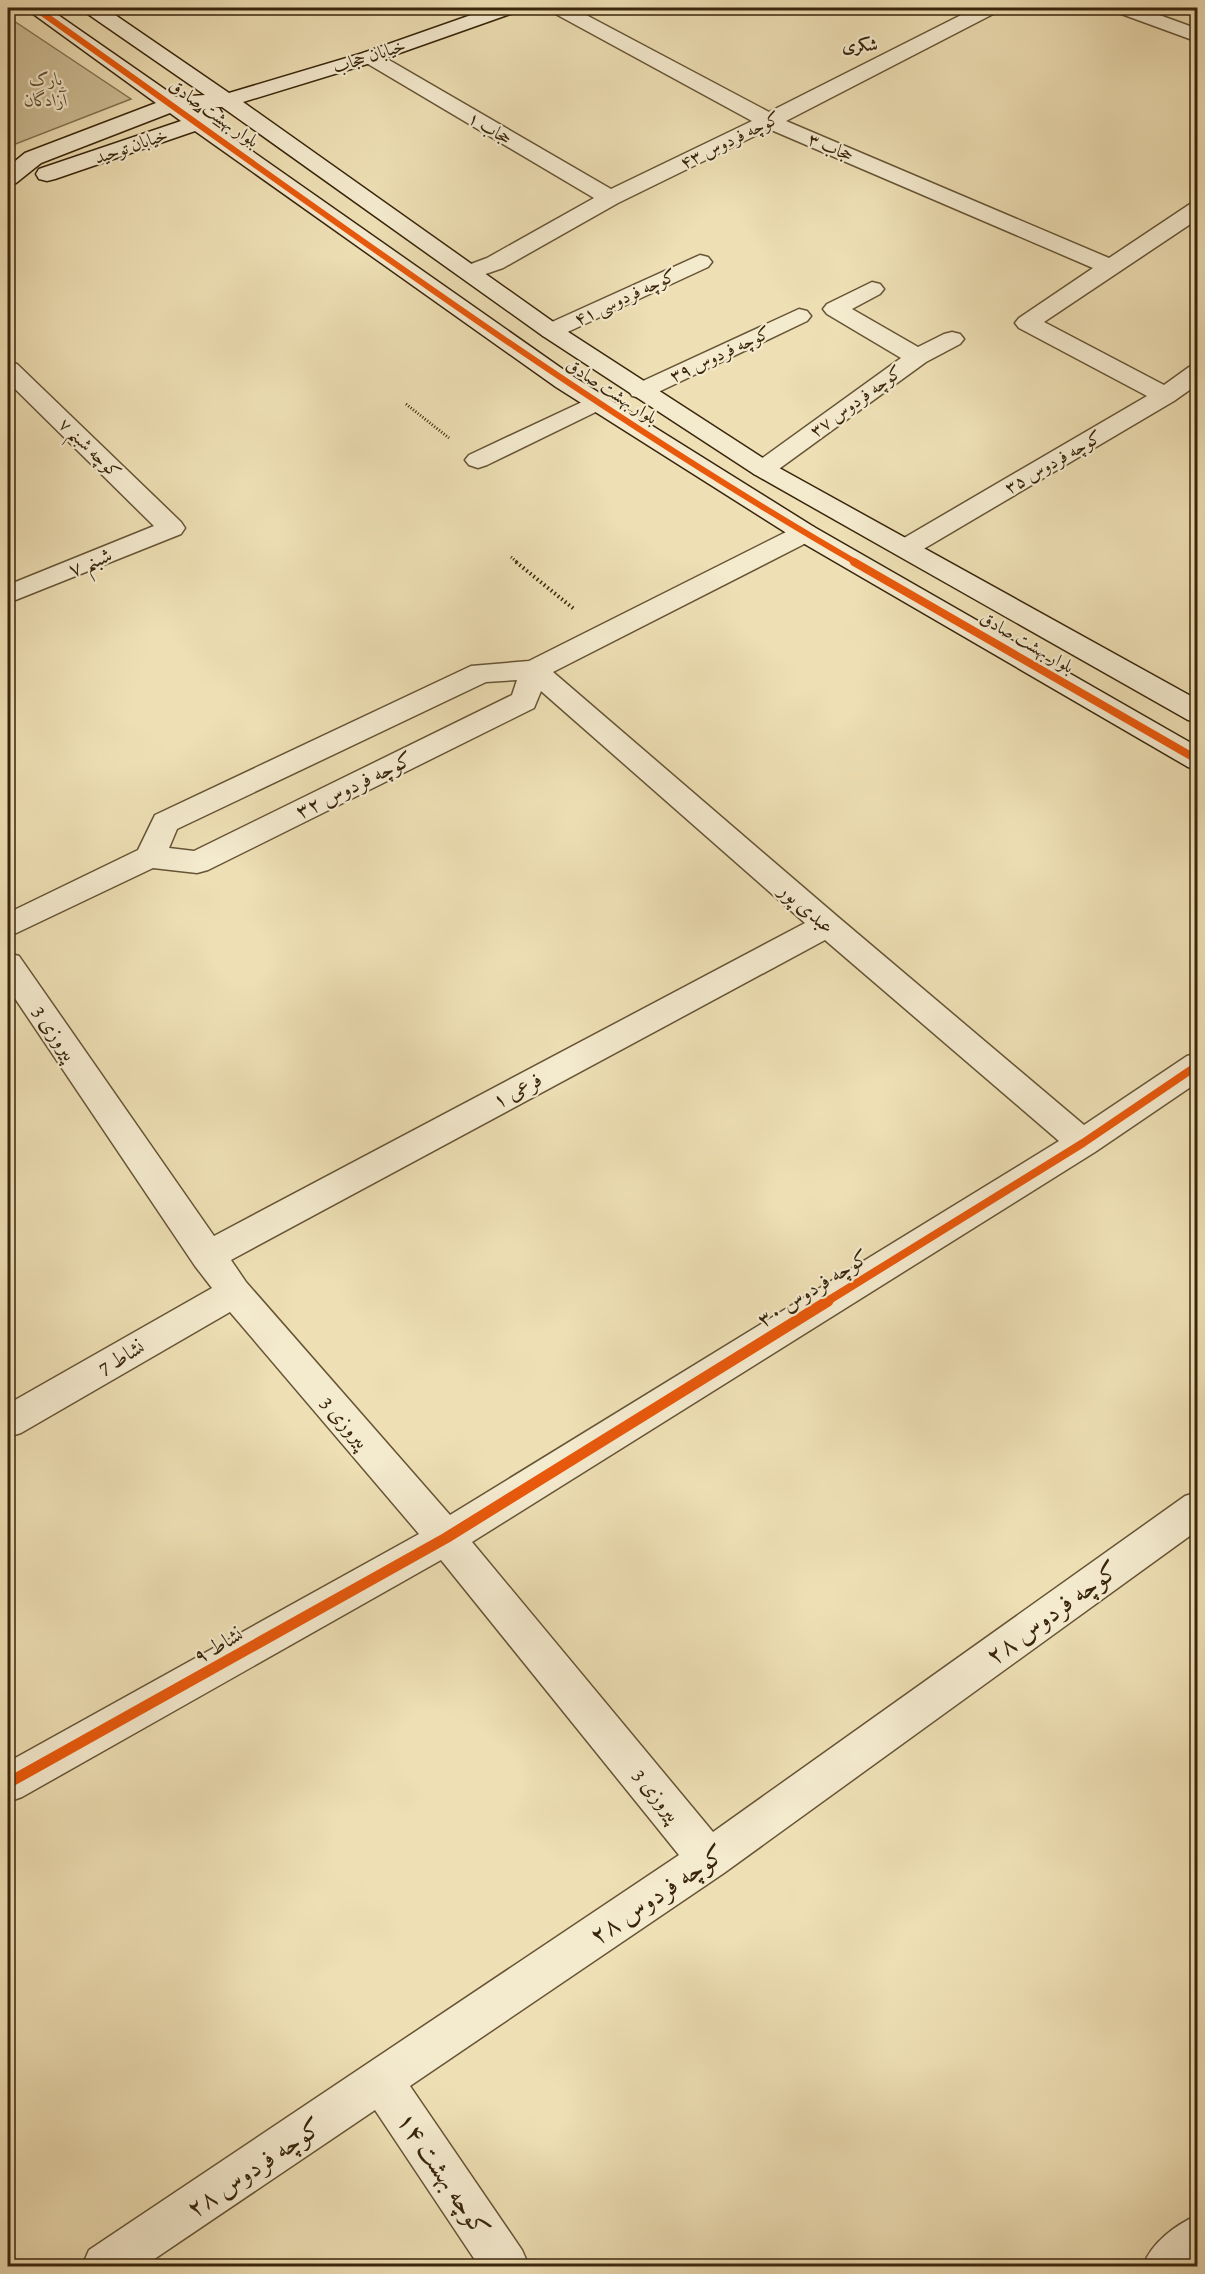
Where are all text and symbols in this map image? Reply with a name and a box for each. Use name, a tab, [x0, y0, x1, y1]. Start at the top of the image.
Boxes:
street label: خیابان حجاب	[330, 33, 408, 79]
district label: شکری	[842, 33, 878, 57]
park label: پارک آزادگان	[24, 67, 68, 112]
street label: بلوار بهشت صادق	[164, 73, 264, 153]
street label: حجاب ۱	[463, 105, 517, 151]
street label: کوچه فردوس ۴۳	[676, 105, 785, 175]
street label: خیابان توحید	[91, 122, 171, 170]
street label: حجاب ۳	[804, 127, 858, 167]
street label: کوچه فردوسی ۴۱	[570, 263, 680, 332]
street label: کوچه فردوس ۳۹	[666, 320, 775, 389]
street label: بلوار بهشت صادق	[562, 352, 662, 430]
street label: کوچه فردوس ۳۷	[805, 359, 908, 443]
street label: کوچه شبنم ۷	[49, 412, 126, 488]
street label: کوچه فردوس ۳۵	[1000, 424, 1107, 500]
street label: شبنم ۷	[64, 541, 119, 590]
street label: بلوار بهشت صادق	[976, 605, 1078, 679]
street label: کوچه فردوس ۳۲	[291, 745, 417, 825]
street label: عبدی پور	[771, 875, 841, 941]
street label: پیروزی 3	[25, 1000, 84, 1068]
street label: فرعی ۱	[487, 1065, 547, 1115]
street label: کوچه فردوس ۳۰	[752, 1243, 874, 1333]
street label: نشاط 7	[93, 1333, 149, 1381]
street label: پیروزی 3	[314, 1390, 376, 1456]
street label: کوچه فردوس ۲۸	[979, 1552, 1126, 1673]
street label: نشاط ۹	[188, 1620, 248, 1670]
street label: پیروزی 3	[626, 1762, 688, 1829]
street label: کوچه فردوس ۲۸	[582, 1836, 732, 1953]
street label: کوچه بهشت ۱۴	[389, 2105, 498, 2244]
street label: کوچه فردوس ۲۸	[179, 2109, 329, 2226]

